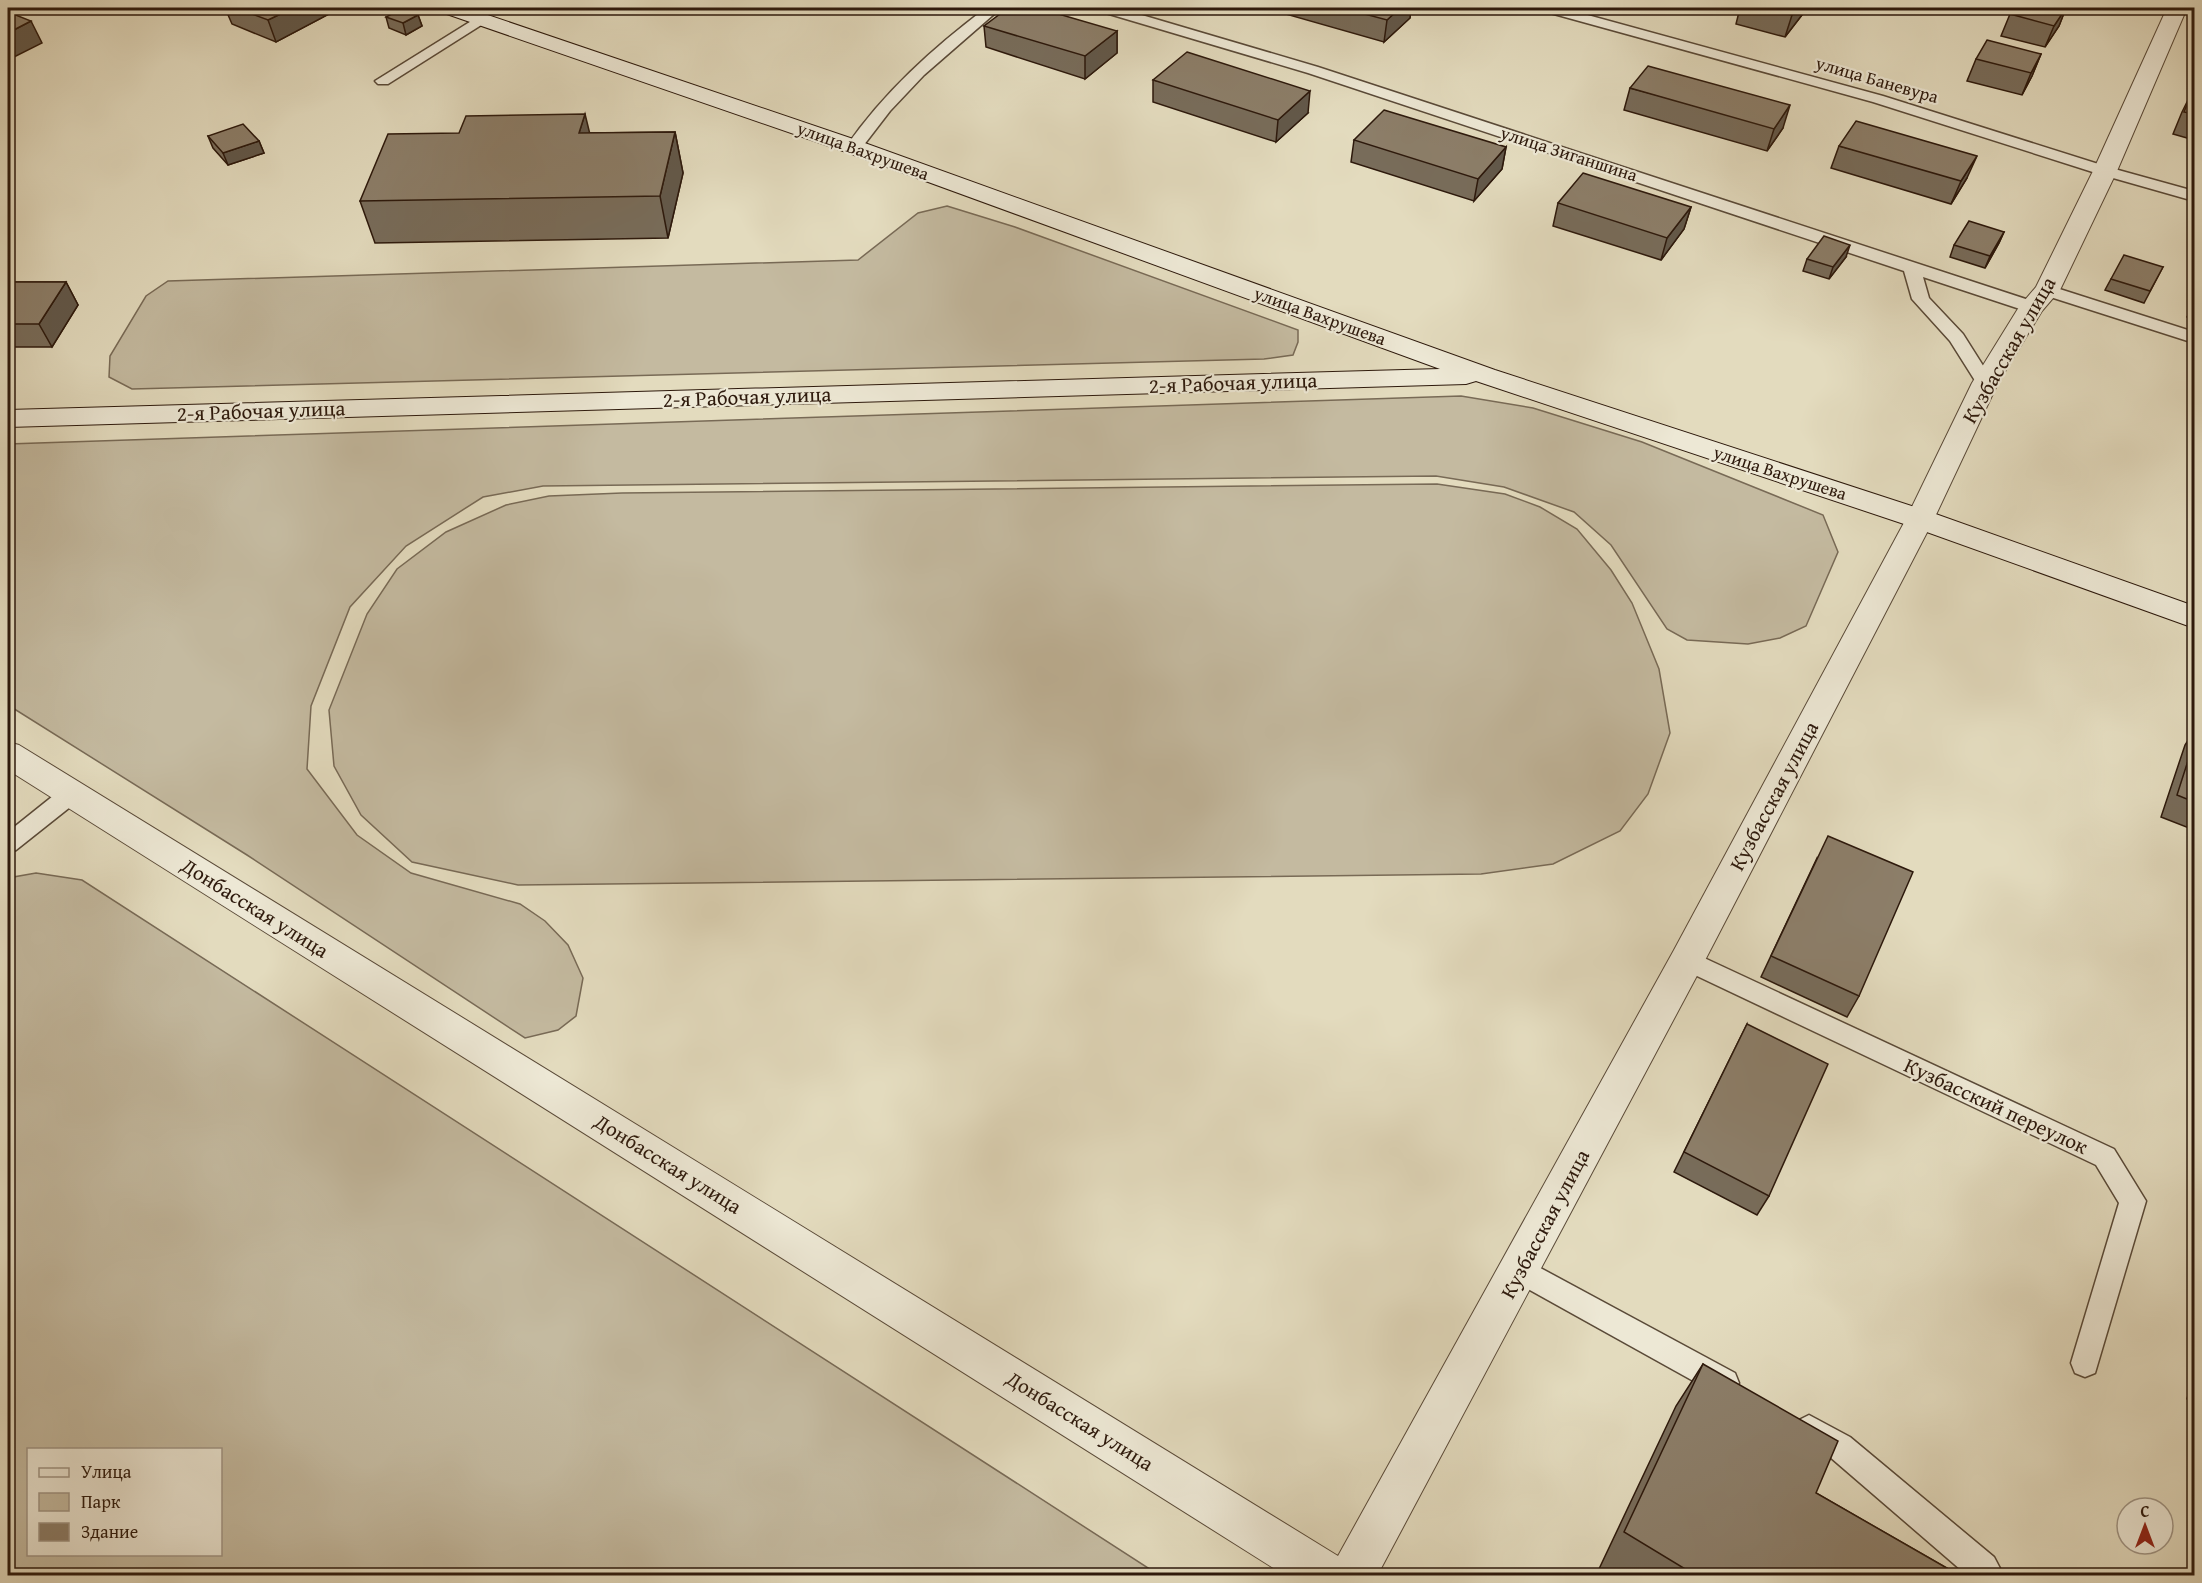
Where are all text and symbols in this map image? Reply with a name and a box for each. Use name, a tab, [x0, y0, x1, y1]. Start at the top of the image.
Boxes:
street label: улица Баневура	[1812, 49, 1942, 110]
street label: улица Вахрушева	[792, 114, 933, 187]
street label: улица Зиганшина	[1496, 118, 1642, 189]
street label: Кузбасская улица	[1954, 271, 2063, 429]
street label: улица Вахрушева	[1249, 279, 1390, 352]
street label: 2-я Рабочая улица	[1148, 364, 1318, 401]
street label: 2-я Рабочая улица	[662, 378, 832, 415]
street label: 2-я Рабочая улица	[176, 392, 346, 429]
street label: улица Вахрушева	[1709, 438, 1851, 507]
street label: Кузбасская улица	[1721, 716, 1826, 876]
street label: Донбасская улица	[175, 849, 335, 965]
street label: Кузбасский переулок	[1899, 1049, 2093, 1162]
street label: Донбасская улица	[588, 1105, 748, 1221]
street label: Кузбасская улица	[1492, 1144, 1597, 1304]
street label: Донбасская улица	[1000, 1362, 1160, 1478]
legend	[27, 1448, 222, 1556]
text: Улица	[81, 1458, 132, 1485]
text: Парк	[81, 1488, 121, 1515]
north arrow	[2115, 1496, 2175, 1556]
text: С	[2140, 1499, 2150, 1523]
text: Здание	[81, 1518, 138, 1545]

